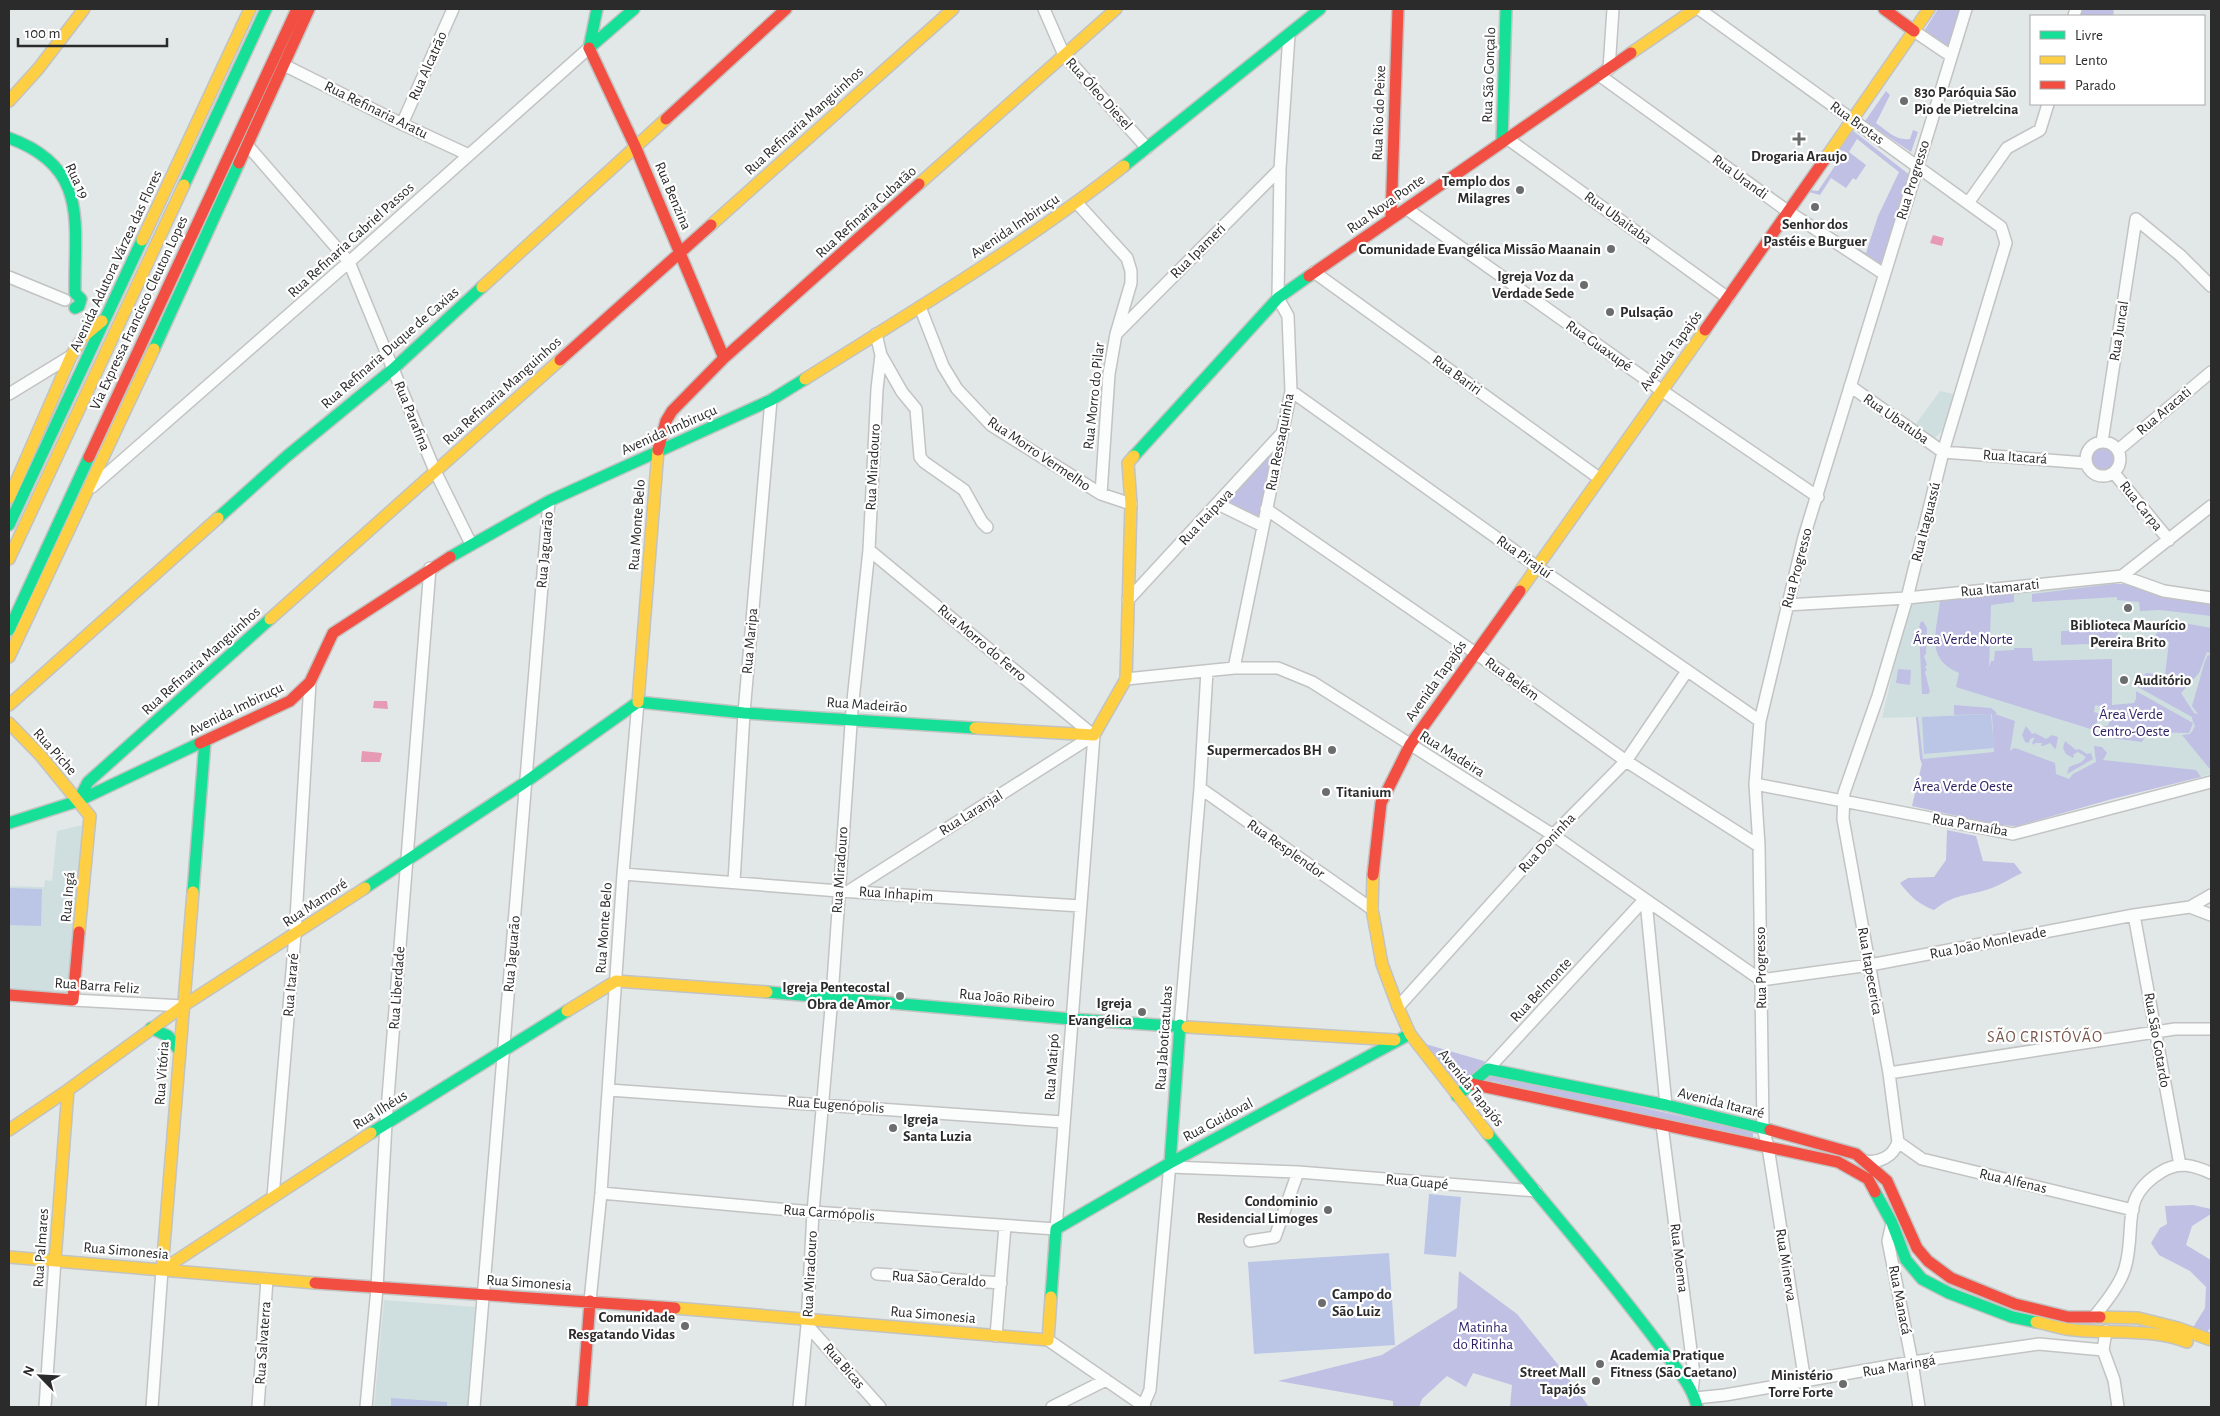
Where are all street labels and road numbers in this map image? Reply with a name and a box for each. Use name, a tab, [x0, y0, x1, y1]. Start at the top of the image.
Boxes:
street label: Rua São Gonçalo	[1480, 27, 1498, 123]
street label: Rua Alcatrão	[406, 29, 450, 103]
street label: Rua Óleo Diesel	[1063, 54, 1137, 133]
street label: Rua Refinaria Manguinhos	[742, 64, 866, 178]
street label: Rua Rio do Peixe	[1370, 65, 1388, 161]
street label: Rua Refinaria Aratu	[322, 78, 430, 142]
street label: Rua Brotas	[1827, 99, 1887, 147]
street label: Rua Progresso	[1894, 138, 1932, 222]
street label: Rua Urandi	[1709, 152, 1771, 202]
street label: Rua Benzina	[652, 160, 694, 232]
street label: Rua 19	[62, 161, 92, 201]
street label: Rua Refinaria Cubatão	[813, 163, 919, 261]
street label: Avenida Adutora Várzea das Flores	[67, 168, 165, 354]
street label: Rua Nova Ponte	[1344, 172, 1428, 236]
street label: Rua Refinaria Gabriel Passos	[285, 180, 417, 300]
street label: Rua Ubaitaba	[1582, 189, 1654, 247]
street label: Avenida Imbiruçu	[968, 191, 1062, 261]
street label: Via Expressa Francisco Cleuton Lopes	[87, 214, 191, 412]
street label: Rua Ipameri	[1168, 221, 1228, 281]
street label: Rua Refinaria Duque de Caxias	[318, 284, 462, 412]
street label: Rua Juncal	[2107, 300, 2131, 362]
street label: Avenida Tapajós	[1637, 308, 1705, 394]
street label: Rua Guaxupé	[1563, 318, 1635, 374]
street label: Rua Refinaria Manguinhos	[440, 334, 564, 448]
street label: Rua Morro do Pilar	[1081, 342, 1107, 450]
street label: Rua Bariri	[1430, 352, 1484, 398]
street label: Rua Parafina	[391, 379, 433, 453]
street label: Rua Aracati	[2134, 384, 2194, 438]
street label: Rua Ubatuba	[1860, 391, 1932, 447]
street label: Rua Ressaquinha	[1263, 392, 1297, 492]
street label: Avenida Imbiruçu	[619, 402, 719, 458]
street label: Rua Morro Vermelho	[985, 414, 1093, 494]
street label: Rua Miradouro	[863, 423, 883, 511]
street label: Rua Itacará	[1982, 447, 2048, 467]
street label: Rua Carpa	[2117, 478, 2165, 534]
street label: Rua Monte Belo	[626, 479, 648, 571]
street label: Rua Itaguassú	[1909, 480, 1943, 563]
street label: Rua Itaipava	[1176, 486, 1236, 548]
street label: Rua Jaguarão	[534, 511, 556, 589]
street label: Rua Progresso	[1779, 526, 1815, 610]
street label: Rua Pirajuí	[1494, 533, 1555, 582]
street label: Rua Itamarati	[1960, 576, 2040, 600]
street label: Rua Morro do Ferro	[935, 602, 1029, 684]
street label: Rua Refinaria Manguinhos	[139, 604, 263, 718]
street label: Rua Maripa	[740, 607, 760, 675]
street label: Avenida Tapajós	[1403, 638, 1469, 724]
street label: Rua Belém	[1482, 655, 1542, 703]
street label: Avenida Imbiruçu	[186, 680, 286, 738]
street label: Rua Madeirão	[826, 695, 908, 715]
street label: Rua Piche	[30, 726, 80, 778]
street label: Rua Madeira	[1417, 728, 1487, 780]
street label: Rua Laranjal	[937, 788, 1005, 838]
street label: Rua Doninha	[1516, 810, 1578, 876]
street label: Rua Parnaíba	[1931, 811, 2009, 839]
street label: Rua Resplendor	[1244, 817, 1328, 881]
street label: Rua Miradouro	[829, 826, 851, 914]
street label: Rua Ingá	[58, 871, 78, 923]
street label: Rua Mamoré	[280, 876, 350, 930]
street label: Rua Monte Belo	[593, 882, 615, 974]
street label: Rua Inhapim	[858, 884, 934, 904]
street label: Rua Jaguarão	[501, 915, 523, 993]
street label: Rua João Monlevade	[1928, 924, 2048, 962]
street label: Rua Itapecerica	[1855, 926, 1885, 1016]
street label: Rua Progresso	[1753, 927, 1769, 1009]
street label: Rua Liberdade	[387, 946, 407, 1030]
street label: Rua Itararé	[281, 953, 301, 1017]
street label: Rua Belmonte	[1508, 955, 1575, 1025]
street label: Rua Barra Feliz	[54, 976, 140, 996]
street label: Rua Jaboticatubas	[1153, 985, 1175, 1091]
street label: Rua João Ribeiro	[959, 986, 1055, 1010]
street label: Rua São Gotardo	[2141, 991, 2173, 1089]
street label: Rua Matipó	[1042, 1033, 1062, 1101]
street label: Rua Vitória	[152, 1040, 172, 1106]
street label: Avenida Tapajós	[1435, 1046, 1507, 1130]
street label: Avenida Itararé	[1676, 1085, 1766, 1121]
street label: Rua Ilhéus	[350, 1088, 410, 1132]
street label: Rua Eugenópolis	[787, 1094, 885, 1116]
street label: Rua Guidoval	[1181, 1095, 1255, 1145]
street label: Rua Alfenas	[1978, 1166, 2048, 1196]
street label: Rua Guapé	[1385, 1172, 1449, 1192]
street label: Rua Carmópolis	[783, 1202, 875, 1224]
street label: Rua Palmares	[31, 1208, 51, 1288]
street label: Rua Moema	[1667, 1222, 1691, 1294]
street label: Rua Minerva	[1773, 1228, 1799, 1302]
street label: Rua Miradouro	[800, 1230, 820, 1318]
street label: Rua Simonesia	[83, 1240, 169, 1262]
street label: Rua Manacá	[1886, 1264, 1914, 1336]
street label: Rua São Geraldo	[891, 1268, 987, 1290]
street label: Rua Simonesia	[486, 1273, 572, 1293]
street label: Rua Salvaterra	[253, 1301, 273, 1385]
street label: Rua Simonesia	[890, 1304, 976, 1326]
street label: Rua Bicas	[820, 1340, 868, 1392]
street label: Rua Maringá	[1861, 1352, 1937, 1380]

